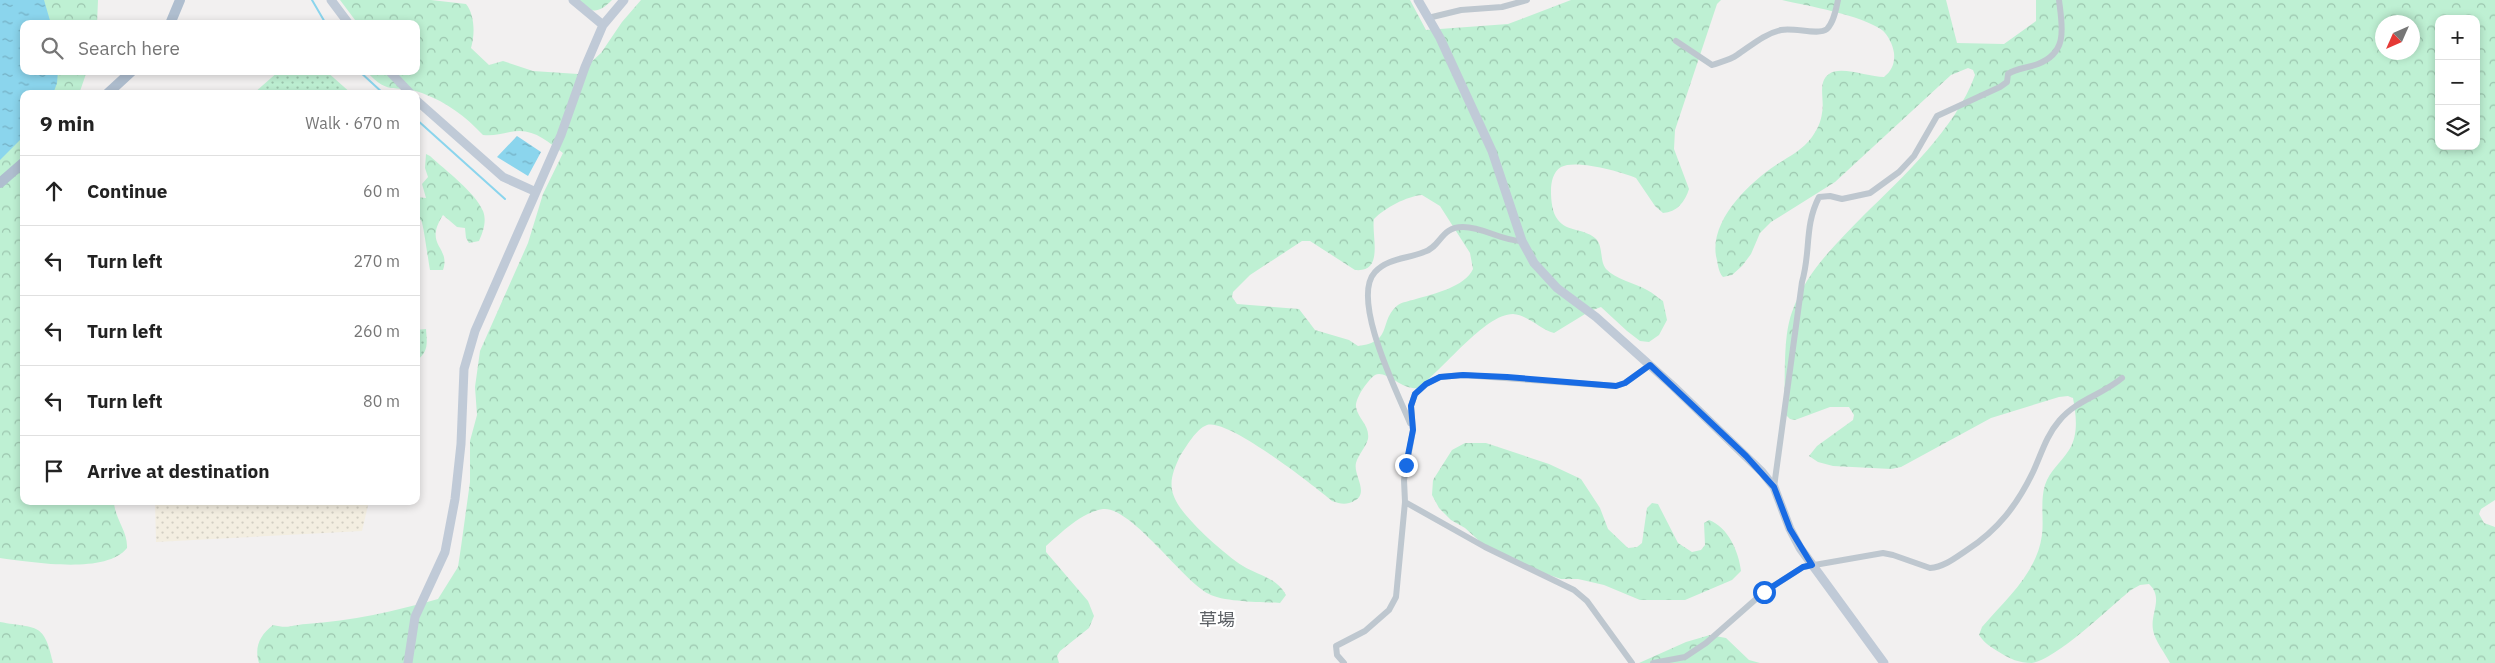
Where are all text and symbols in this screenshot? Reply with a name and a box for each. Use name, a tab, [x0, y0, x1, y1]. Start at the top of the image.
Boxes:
north arrow	[2375, 15, 2420, 60]
map controls	[2435, 15, 2480, 150]
button: +	[2435, 15, 2480, 60]
search box	[20, 20, 420, 75]
icon: search	[38, 34, 66, 62]
text: Search here	[78, 36, 180, 60]
button: −	[2435, 60, 2480, 105]
button: layers	[2435, 105, 2480, 150]
text: 9 min	[40, 109, 95, 137]
text: Walk · 670 m	[305, 113, 400, 133]
icon: ahead	[40, 177, 68, 205]
text: Continue	[87, 179, 167, 203]
text: 60 m	[363, 181, 400, 201]
icon: left	[40, 247, 68, 275]
text: Turn left	[87, 249, 163, 273]
text: 270 m	[353, 251, 400, 271]
icon: left	[40, 317, 68, 345]
text: Turn left	[87, 319, 163, 343]
text: 260 m	[353, 321, 400, 341]
icon: left	[40, 387, 68, 415]
text: Turn left	[87, 389, 163, 413]
text: 80 m	[363, 391, 400, 411]
route end	[1395, 454, 1418, 477]
icon: arrive	[40, 457, 68, 485]
text: Arrive at destination	[87, 459, 270, 483]
route start	[1753, 581, 1776, 604]
district label: 草場	[1199, 608, 1235, 631]

